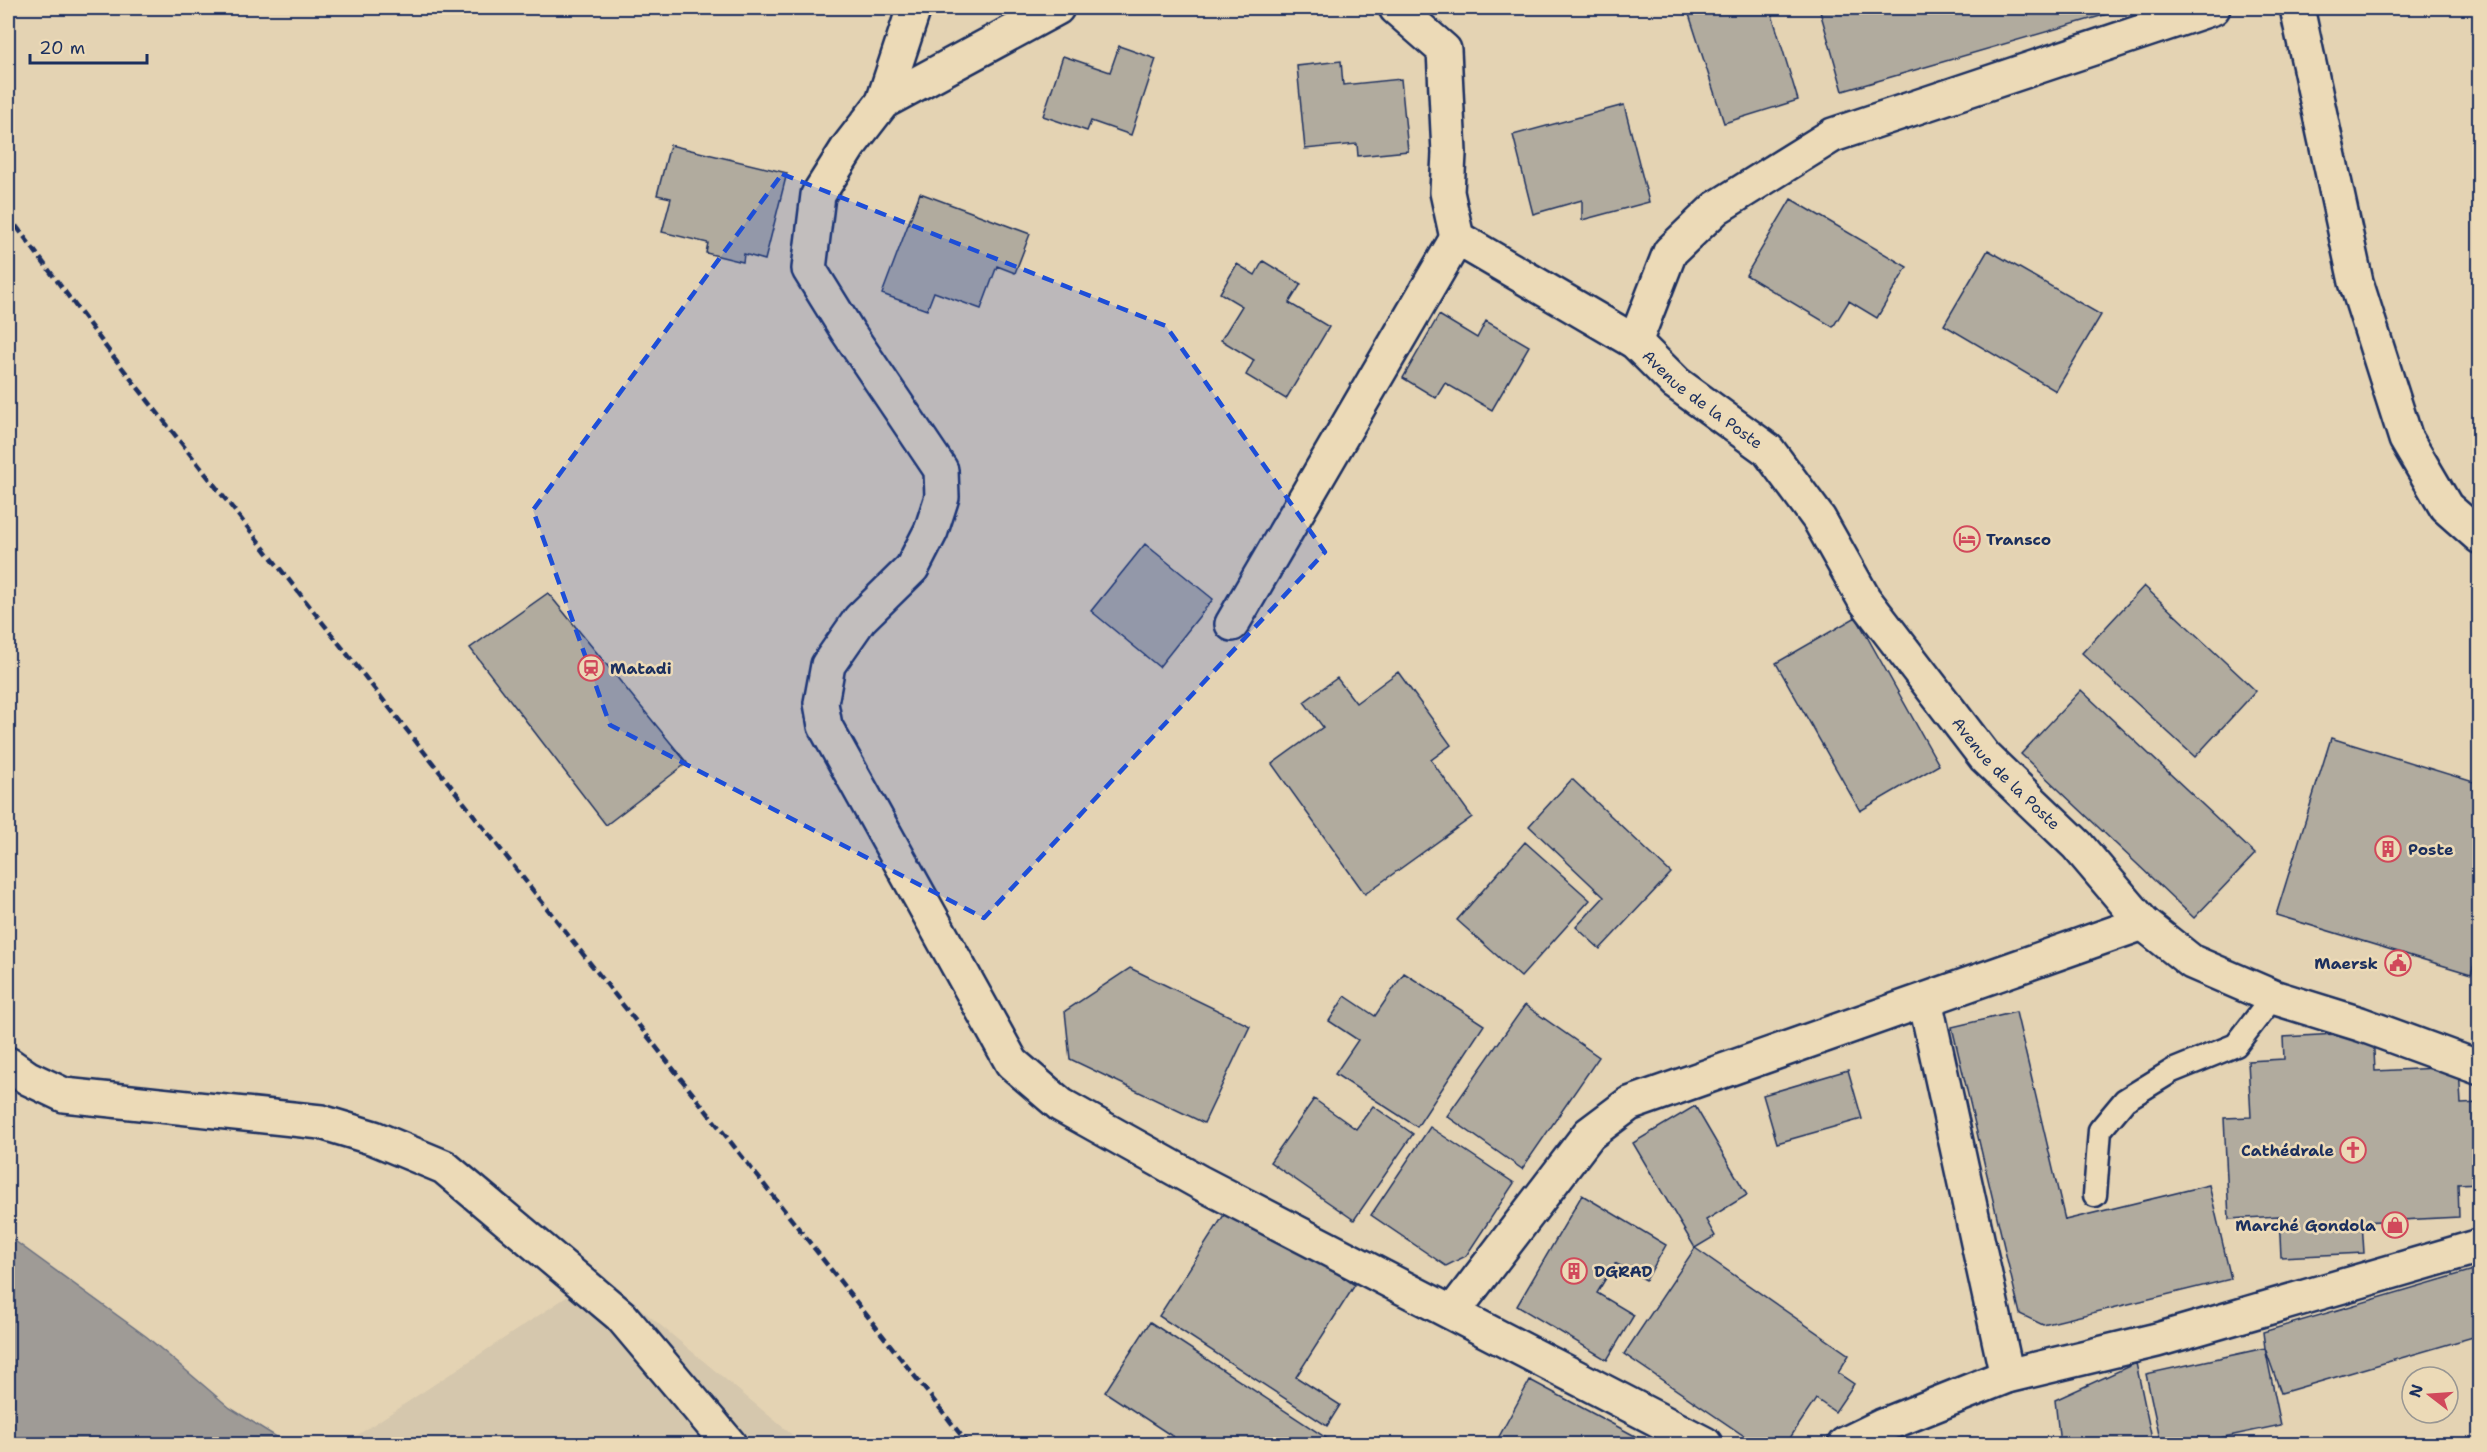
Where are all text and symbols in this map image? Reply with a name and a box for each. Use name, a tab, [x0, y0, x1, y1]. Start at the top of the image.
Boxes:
scale bar	[30, 27, 147, 65]
text: 20 m	[39, 36, 85, 60]
street label: Avenue de la Poste	[1638, 345, 1767, 454]
hotel icon: Transco	[1952, 524, 1982, 554]
place label: Transco	[1986, 529, 2051, 550]
station icon: Matadi	[576, 653, 606, 683]
place label: Matadi	[610, 658, 672, 679]
street label: Avenue de la Poste	[1947, 713, 2065, 834]
building icon: Poste	[2373, 834, 2403, 864]
place label: Poste	[2408, 839, 2454, 860]
public building icon: Maersk	[2383, 948, 2413, 978]
place label: Maersk	[2314, 953, 2378, 974]
church icon: Cathédrale	[2338, 1135, 2368, 1165]
place label: Cathédrale	[2241, 1140, 2334, 1161]
shop icon: Marché Gondola	[2380, 1210, 2410, 1240]
place label: Marché Gondola	[2235, 1215, 2376, 1236]
building icon: DGRAD	[1559, 1256, 1589, 1286]
place label: DGRAD	[1594, 1261, 1653, 1282]
north arrow	[2400, 1365, 2460, 1425]
text: N	[2404, 1382, 2428, 1400]

